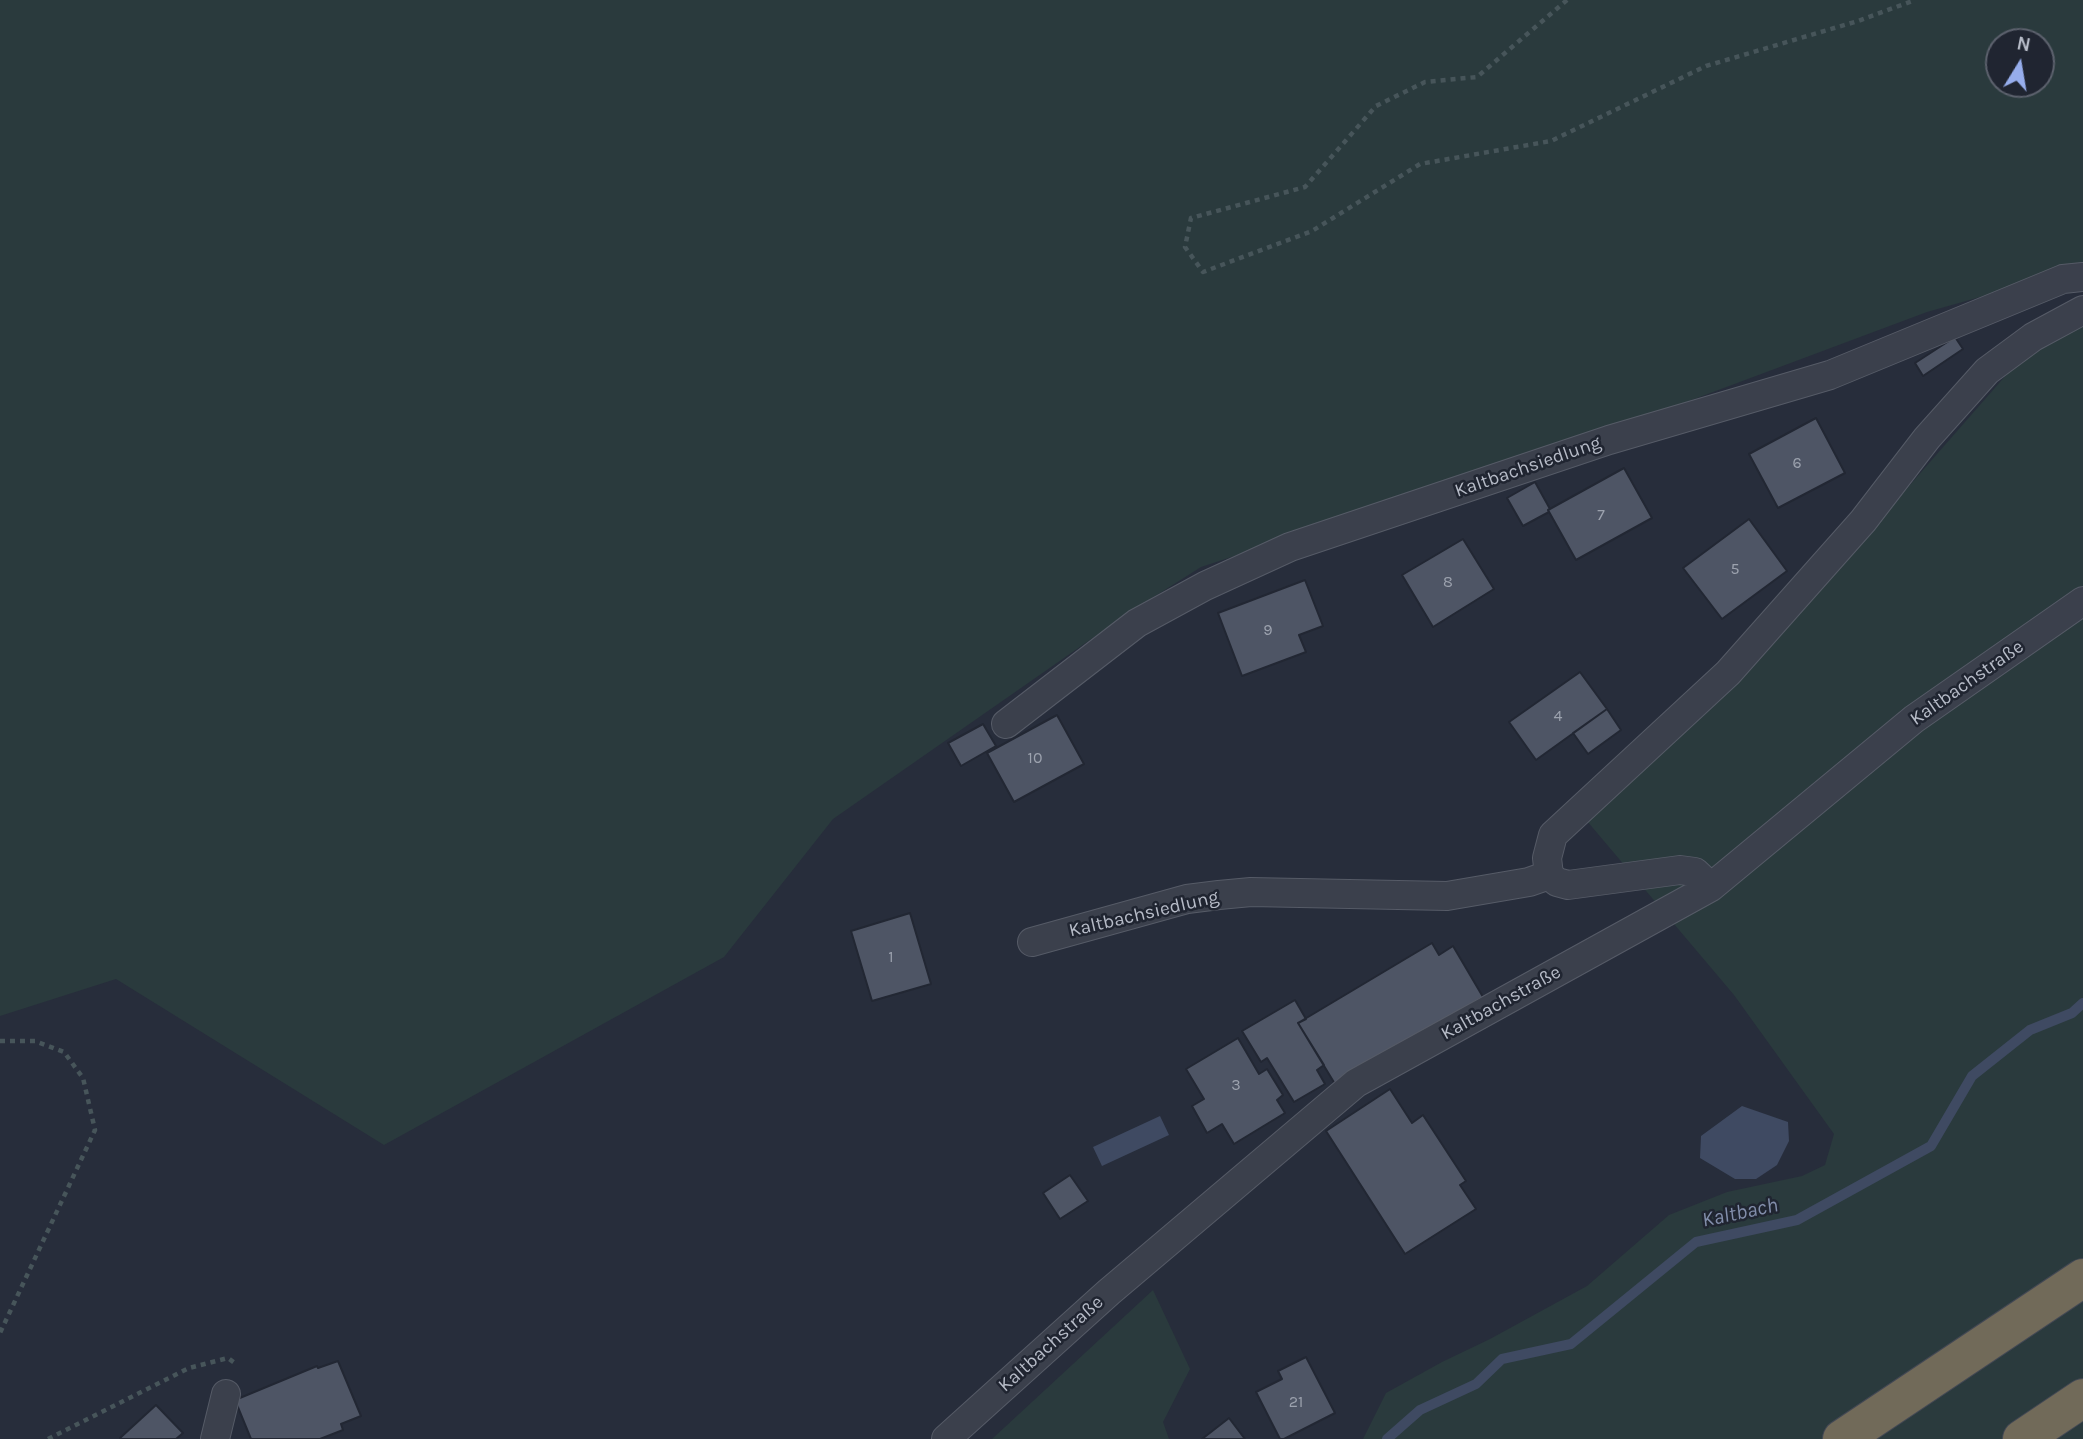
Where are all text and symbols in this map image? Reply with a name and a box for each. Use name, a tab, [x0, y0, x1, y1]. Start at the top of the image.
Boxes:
north arrow	[1985, 28, 2055, 98]
text: N	[2015, 32, 2032, 56]
street label: Kaltbachsiedlung	[1452, 431, 1604, 503]
house number: 6	[1792, 453, 1802, 473]
house number: 7	[1597, 505, 1605, 525]
house number: 5	[1730, 559, 1740, 579]
house number: 8	[1443, 572, 1453, 592]
house number: 9	[1263, 620, 1273, 640]
street label: Kaltbachstraße	[1906, 635, 2028, 731]
house number: 4	[1554, 706, 1562, 726]
house number: 10	[1028, 748, 1042, 768]
street label: Kaltbachsiedlung	[1067, 886, 1221, 942]
house number: 1	[888, 947, 894, 967]
street label: Kaltbachstraße	[1437, 961, 1565, 1045]
house number: 3	[1231, 1075, 1241, 1095]
water label: Kaltbach	[1700, 1193, 1780, 1233]
street label: Kaltbachstraße	[994, 1291, 1108, 1397]
house number: 21	[1289, 1392, 1303, 1412]

